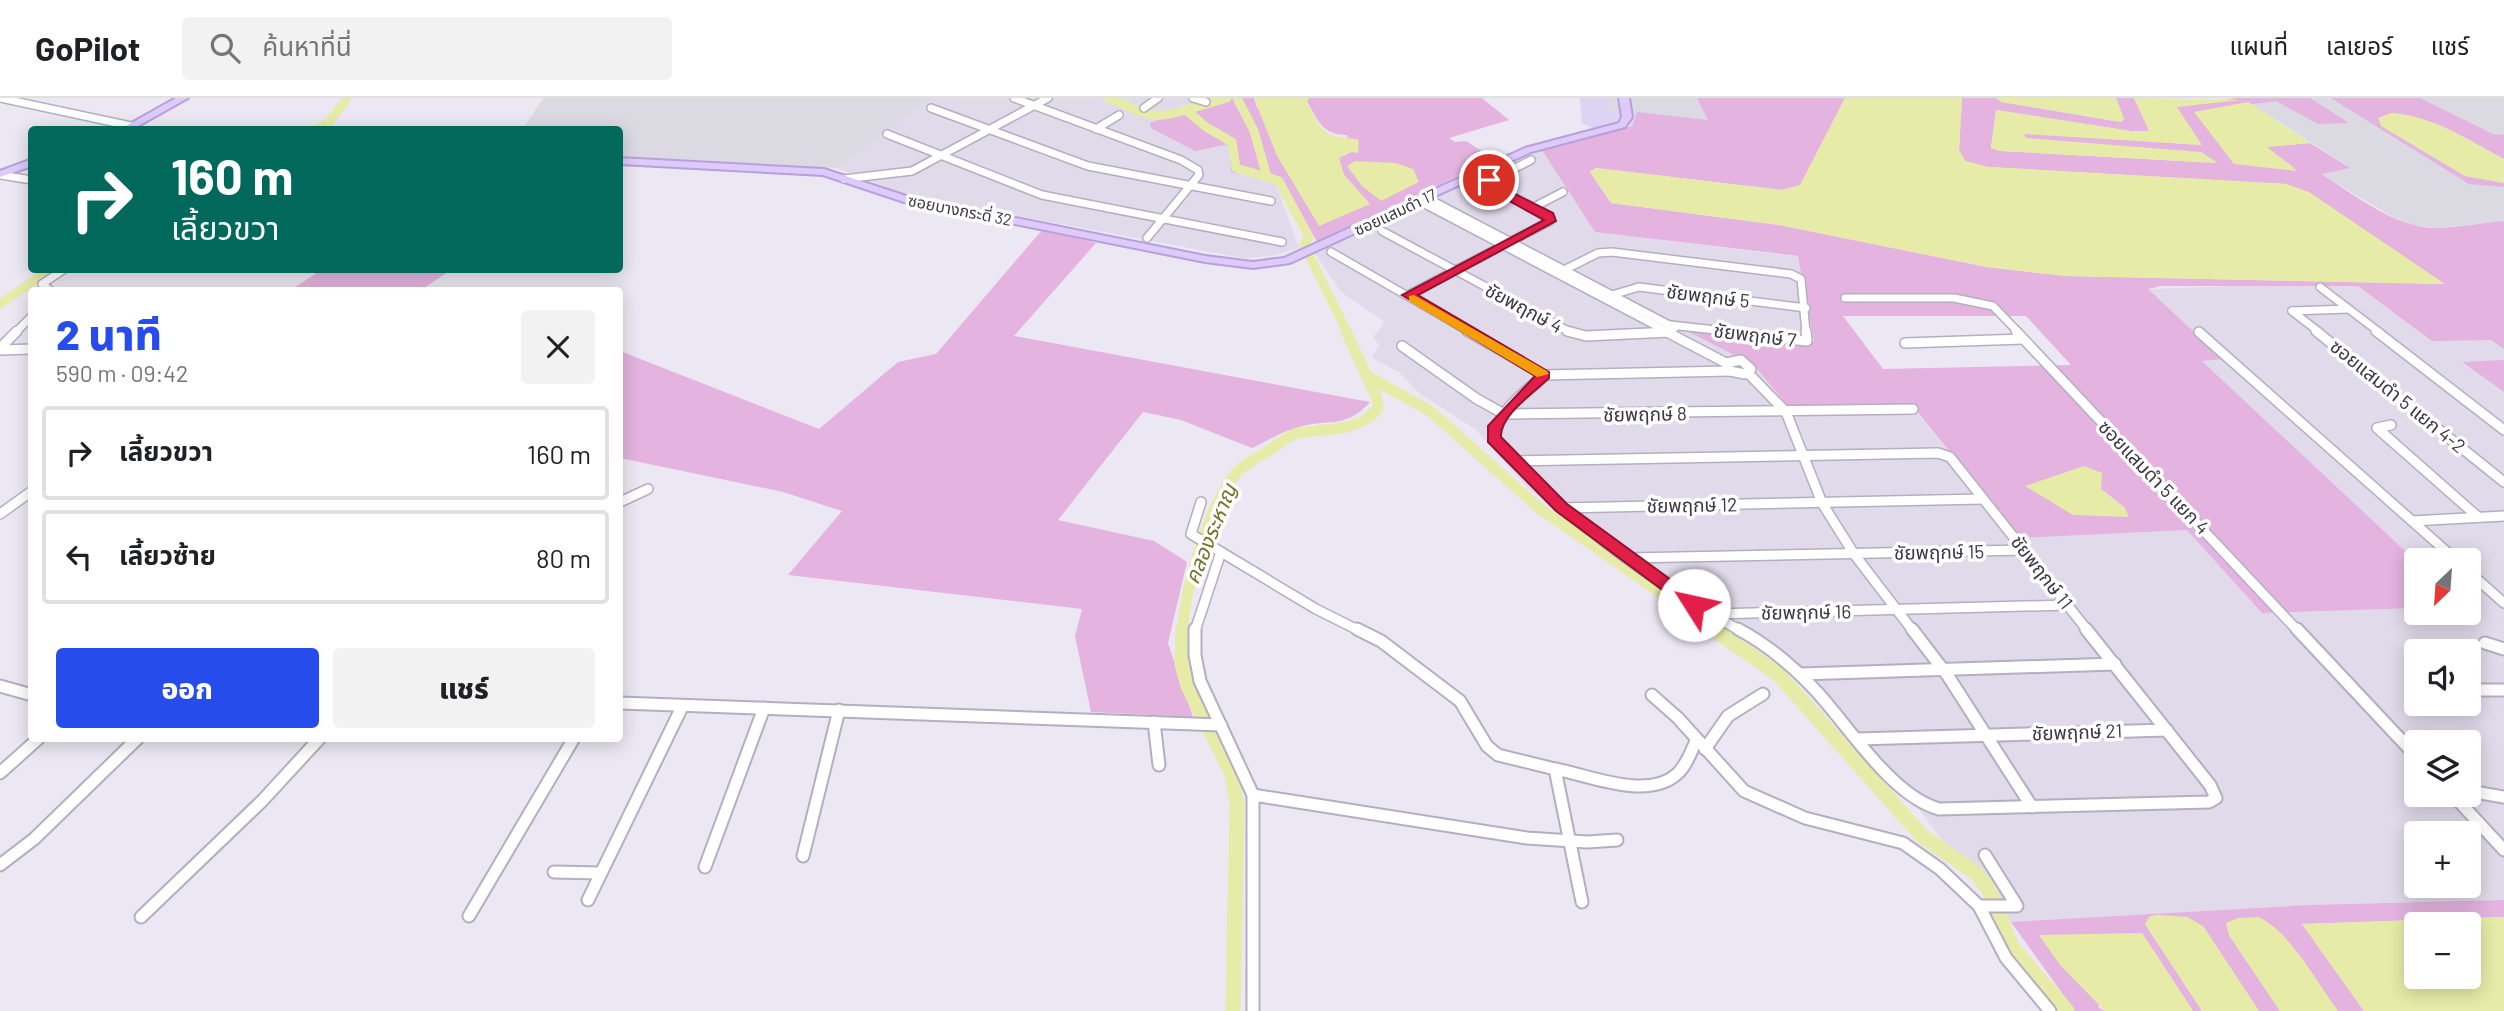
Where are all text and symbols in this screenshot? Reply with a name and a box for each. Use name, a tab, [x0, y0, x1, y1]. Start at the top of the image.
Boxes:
search box	[182, 17, 672, 80]
text: GoPilot	[35, 28, 140, 68]
icon: search	[206, 29, 244, 67]
text: ค้นหาที่นี่	[262, 30, 352, 61]
text: แผนที่	[2230, 31, 2288, 60]
text: เลเยอร์	[2326, 31, 2393, 60]
text: แชร์	[2431, 31, 2469, 60]
text: 160 m	[171, 146, 293, 205]
pin	[1459, 150, 1519, 210]
icon: right	[56, 154, 147, 245]
icon: arrive	[1470, 161, 1508, 199]
street label: ซอยแสมดำ 17	[1351, 184, 1439, 239]
street label: ซอยบางกระดี่ 32	[907, 189, 1014, 229]
text: เลี้ยวขวา	[171, 208, 279, 246]
street label: ชัยพฤกษ์ 4	[1482, 278, 1567, 337]
street label: ชัยพฤกษ์ 5	[1665, 279, 1751, 312]
text: 2 นาที	[56, 308, 162, 358]
button: close	[521, 310, 595, 384]
street label: ชัยพฤกษ์ 7	[1713, 318, 1798, 351]
street label: ซอยแสมดำ 5 แยก 4-2	[2326, 334, 2471, 457]
text: 590 m · 09:42	[56, 359, 188, 387]
street label: ชัยพฤกษ์ 8	[1603, 401, 1687, 426]
street label: ซอยแสมดำ 5 แยก 4	[2094, 415, 2215, 539]
icon: right	[60, 434, 98, 472]
text: เลี้ยวขวา	[119, 435, 213, 466]
text: 160 m	[527, 438, 591, 469]
water label: คลองระหาญ	[1178, 478, 1242, 587]
street label: ชัยพฤกษ์ 12	[1647, 492, 1737, 517]
street label: ชัยพฤกษ์ 11	[2007, 530, 2078, 613]
icon: left	[60, 538, 98, 576]
text: เลี้ยวซ้าย	[119, 539, 216, 570]
street label: ชัยพฤกษ์ 15	[1894, 539, 1984, 564]
text: 80 m	[536, 542, 591, 573]
north arrow	[2404, 548, 2482, 625]
map controls	[2404, 548, 2481, 989]
position arrow	[1657, 568, 1731, 642]
street label: ชัยพฤกษ์ 16	[1761, 599, 1851, 624]
button: sound	[2404, 639, 2481, 716]
button: ออก	[56, 648, 319, 728]
button: แชร์	[333, 648, 595, 728]
street label: ชัยพฤกษ์ 21	[2031, 718, 2123, 745]
button: layers	[2404, 730, 2481, 807]
button: +	[2404, 821, 2481, 898]
button: −	[2404, 912, 2481, 989]

